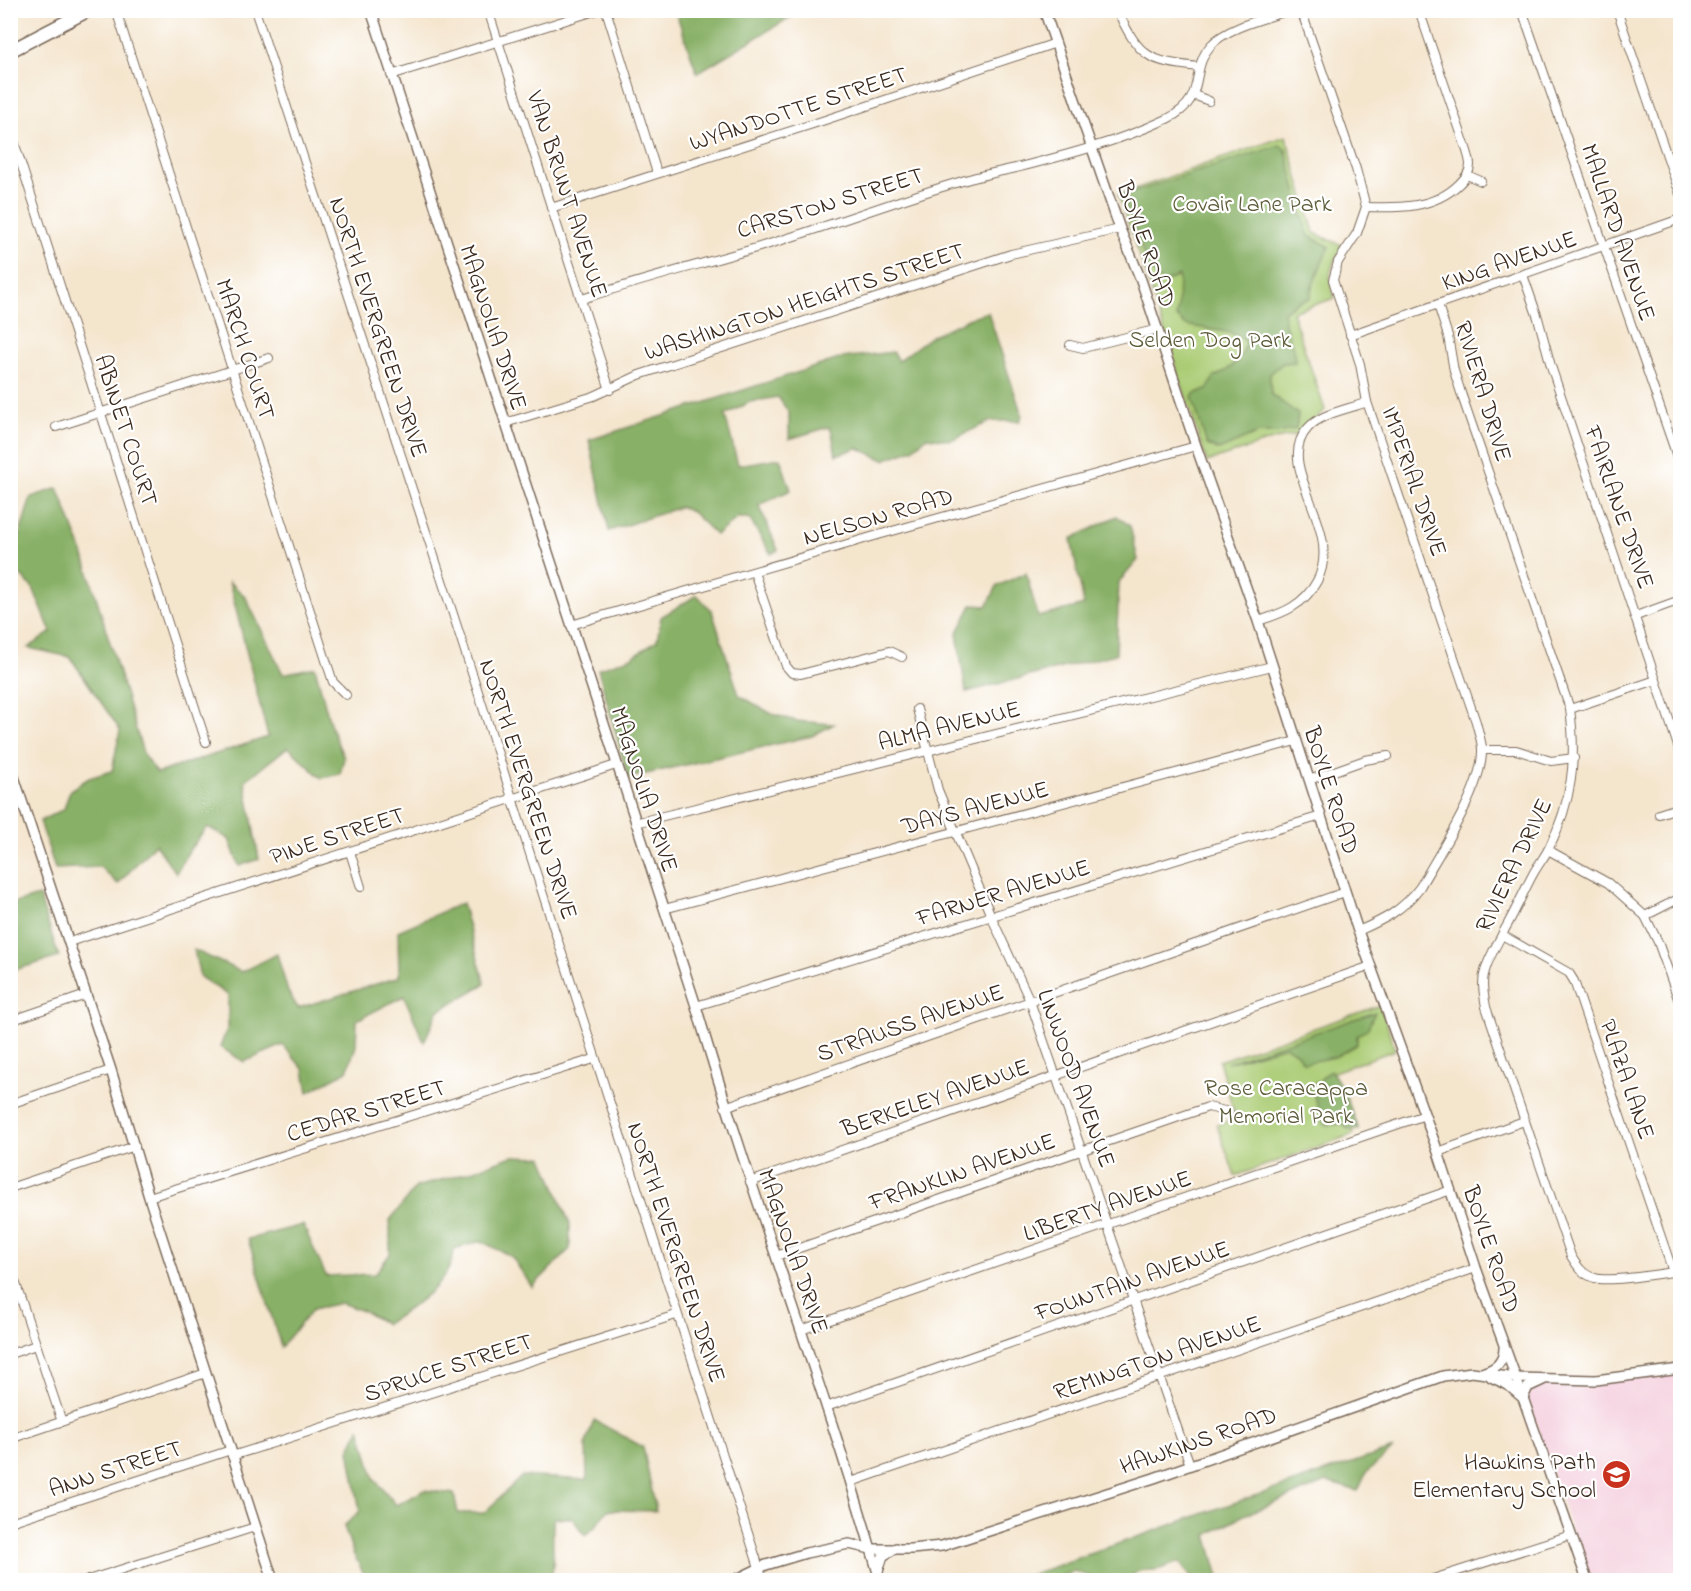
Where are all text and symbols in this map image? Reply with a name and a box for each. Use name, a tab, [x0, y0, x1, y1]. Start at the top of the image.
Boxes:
street label: WYANDOTTE STREET	[685, 59, 913, 162]
street label: VAN BRUNT AVENUE	[515, 86, 616, 303]
street label: MALLARD AVENUE	[1570, 140, 1663, 326]
street label: CARSTON STREET	[733, 159, 929, 249]
street label: BOYLE ROAD	[1105, 176, 1184, 313]
park label: Covair Lane Park	[1172, 188, 1332, 223]
street label: NORTH EVERGREEN DRIVE	[318, 193, 435, 462]
street label: KING AVENUE	[1437, 223, 1582, 302]
street label: WASHINGTON HEIGHTS STREET	[640, 235, 970, 372]
street label: MAGNOLIA DRIVE	[448, 240, 535, 415]
street label: MARCH COURT	[204, 275, 283, 425]
street label: RIVIERA DRIVE	[1444, 317, 1520, 466]
park label: Selden Dog Park	[1129, 324, 1292, 359]
street label: ABINET COURT	[84, 350, 166, 511]
street label: IMPERIAL DRIVE	[1371, 402, 1455, 562]
street label: FAIRLANE DRIVE	[1573, 421, 1662, 594]
street label: NELSON ROAD	[800, 480, 958, 557]
street label: NORTH EVERGREEN DRIVE	[468, 655, 585, 924]
street label: ALMA AVENUE	[875, 693, 1024, 762]
street label: MAGNOLIA DRIVE	[599, 702, 686, 877]
street label: BOYLE ROAD	[1292, 721, 1367, 859]
street label: DAYS AVENUE	[897, 773, 1053, 846]
street label: RIVIERA DRIVE	[1468, 793, 1563, 939]
street label: PINE STREET	[266, 799, 410, 876]
street label: FARNER AVENUE	[912, 851, 1095, 938]
street label: STRAUSS AVENUE	[813, 976, 1009, 1073]
street label: LINWOOD AVENUE	[1026, 985, 1123, 1173]
street label: PLAZA LANE	[1589, 1015, 1663, 1145]
street label: BERKELEY AVENUE	[836, 1051, 1035, 1148]
street label: CEDAR STREET	[283, 1072, 451, 1153]
park label: Rose Caracappa Memorial Park	[1204, 1072, 1368, 1135]
street label: NORTH EVERGREEN DRIVE	[616, 1118, 733, 1387]
street label: FRANKLIN AVENUE	[864, 1125, 1061, 1222]
street label: LIBERTY AVENUE	[1019, 1162, 1197, 1253]
street label: MAGNOLIA DRIVE	[747, 1165, 836, 1339]
street label: BOYLE ROAD	[1451, 1181, 1528, 1318]
street label: FOUNTAIN AVENUE	[1030, 1233, 1235, 1332]
street label: REMINGTON AVENUE	[1049, 1307, 1266, 1411]
street label: SPRUCE STREET	[360, 1326, 538, 1413]
street label: HAWKINS ROAD	[1116, 1399, 1282, 1486]
street label: ANN STREET	[45, 1432, 187, 1508]
place label: Hawkins Path Elementary School	[1412, 1446, 1596, 1510]
school or university icon: Hawkins Path Elementary School	[1601, 1459, 1633, 1491]

